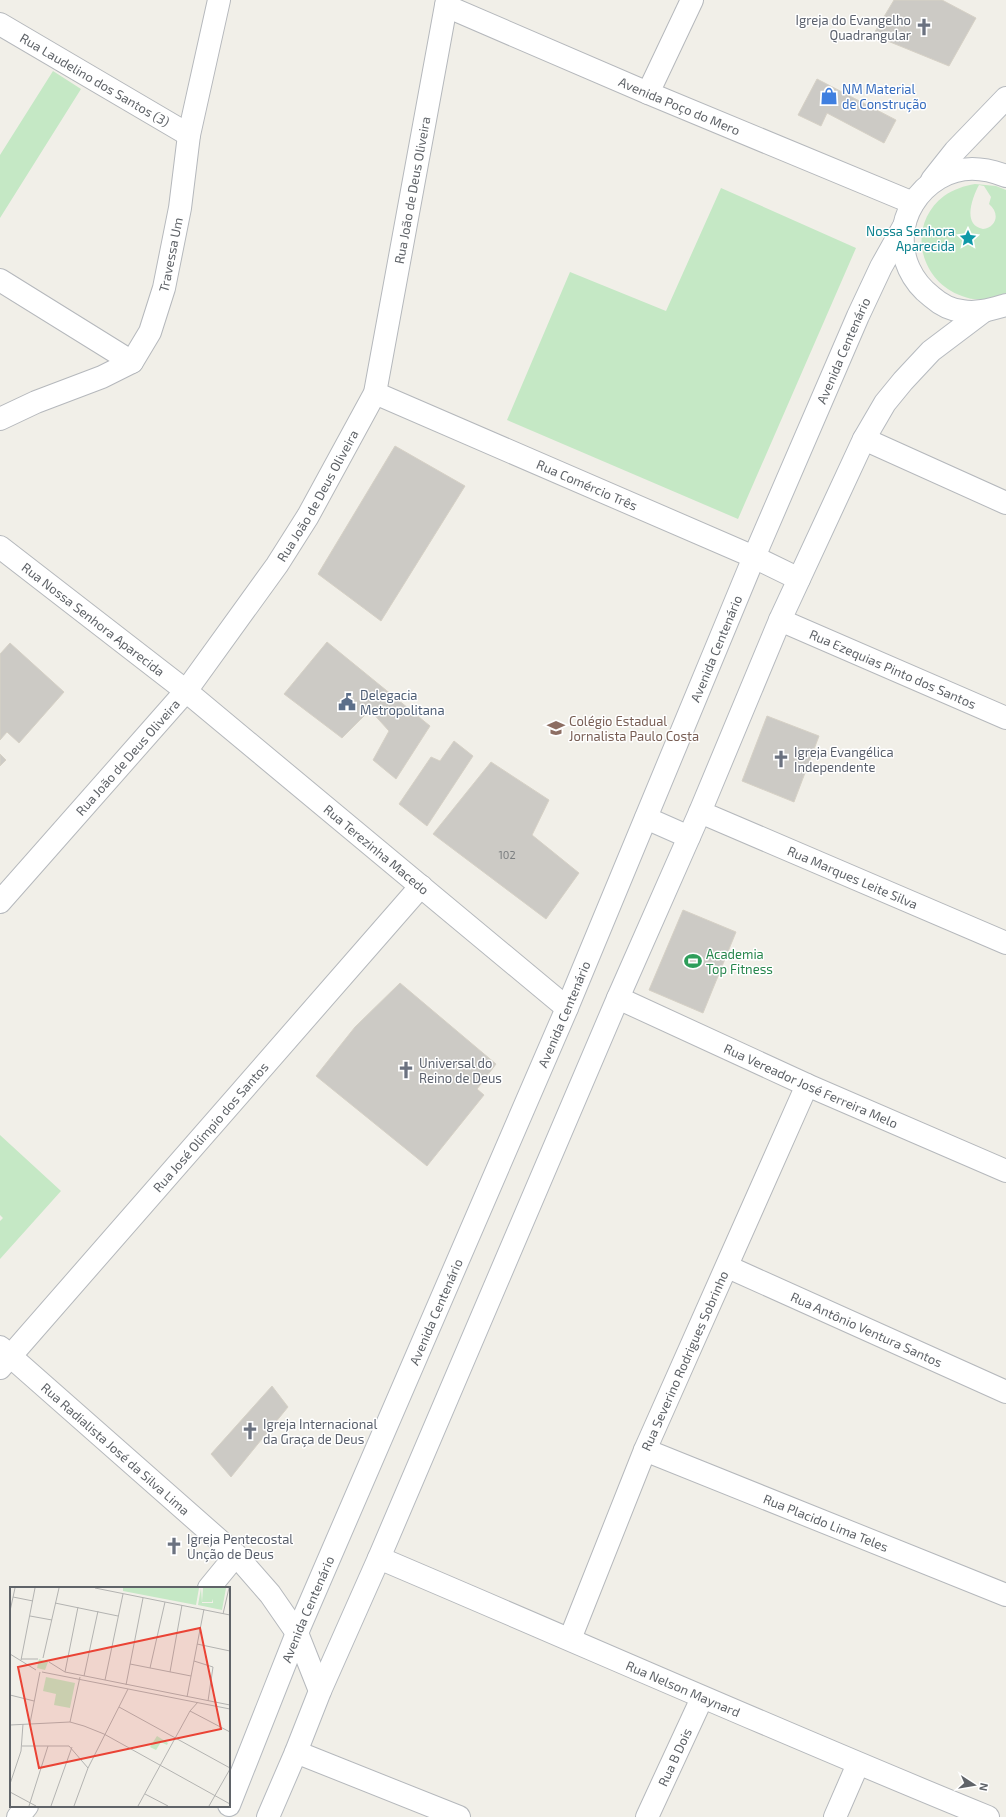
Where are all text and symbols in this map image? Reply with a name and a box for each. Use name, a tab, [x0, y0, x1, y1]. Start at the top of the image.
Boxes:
place label: Igreja do Evangelho Quadrangular	[796, 12, 911, 43]
church icon: Igreja do Evangelho Quadrangular	[914, 17, 934, 37]
street label: Rua Laudelino dos Santos (3)	[17, 30, 173, 130]
street label: Avenida Poço do Mero	[616, 73, 743, 138]
place label: NM Material de Construção	[842, 81, 927, 113]
shop icon: NM Material de Construção	[819, 86, 839, 106]
street label: Rua João de Deus Oliveira	[391, 115, 434, 265]
street label: Travessa Um	[155, 216, 186, 294]
place label: Nossa Senhora Aparecida	[866, 223, 955, 254]
place icon: Nossa Senhora Aparecida	[958, 228, 978, 248]
street label: Avenida Centenário	[813, 295, 874, 406]
street label: Rua João de Deus Oliveira	[273, 427, 361, 565]
street label: Rua Comércio Três	[534, 456, 640, 514]
street label: Rua Nossa Senhora Aparecida	[19, 559, 168, 679]
street label: Avenida Centenário	[687, 593, 745, 704]
street label: Rua Ezequias Pinto dos Santos	[807, 626, 979, 712]
place label: Delegacia Metropolitana	[360, 687, 445, 718]
public building icon: Delegacia Metropolitana	[337, 692, 357, 712]
street label: Rua João de Deus Oliveira	[72, 696, 183, 819]
place label: Colégio Estadual Jornalista Paulo Costa	[569, 713, 699, 744]
school or university icon: Colégio Estadual Jornalista Paulo Costa	[546, 718, 566, 738]
place label: Igreja Evangélica Independente	[794, 744, 894, 775]
church icon: Igreja Evangélica Independente	[771, 749, 791, 769]
street label: Rua Terezinha Macedo	[321, 801, 432, 898]
street label: Rua Marques Leite Silva	[785, 842, 920, 912]
house number: 102	[498, 848, 516, 861]
place label: Academia Top Fitness	[706, 946, 773, 977]
sports icon: Academia Top Fitness	[683, 951, 703, 971]
street label: Avenida Centenário	[534, 958, 594, 1070]
street label: Rua Vereador José Ferreira Melo	[722, 1040, 900, 1131]
place label: Universal do Reino de Deus	[419, 1055, 502, 1086]
street label: Rua José Olímpio dos Santos	[150, 1059, 272, 1195]
church icon: Universal do Reino de Deus	[396, 1060, 416, 1080]
street label: Avenida Centenário	[406, 1256, 466, 1367]
street label: Rua Severino Rodrigues Sobrinho	[638, 1268, 732, 1453]
street label: Rua Antônio Ventura Santos	[788, 1288, 945, 1370]
street label: Rua Radialista José da Silva Lima	[38, 1379, 193, 1518]
place label: Igreja Internacional da Graça de Deus	[263, 1416, 377, 1448]
church icon: Igreja Internacional da Graça de Deus	[240, 1421, 260, 1441]
street label: Rua Placido Lima Teles	[761, 1490, 891, 1555]
place label: Igreja Pentecostal Unção de Deus	[187, 1531, 293, 1563]
church icon: Igreja Pentecostal Unção de Deus	[164, 1536, 184, 1556]
street label: Avenida Centenário	[278, 1553, 337, 1665]
inset map	[10, 1587, 230, 1807]
street label: Rua Nelson Maynard	[624, 1657, 743, 1720]
street label: Rua B Dois	[654, 1725, 695, 1789]
north arrow	[954, 1765, 994, 1805]
text: N	[977, 1782, 991, 1792]

